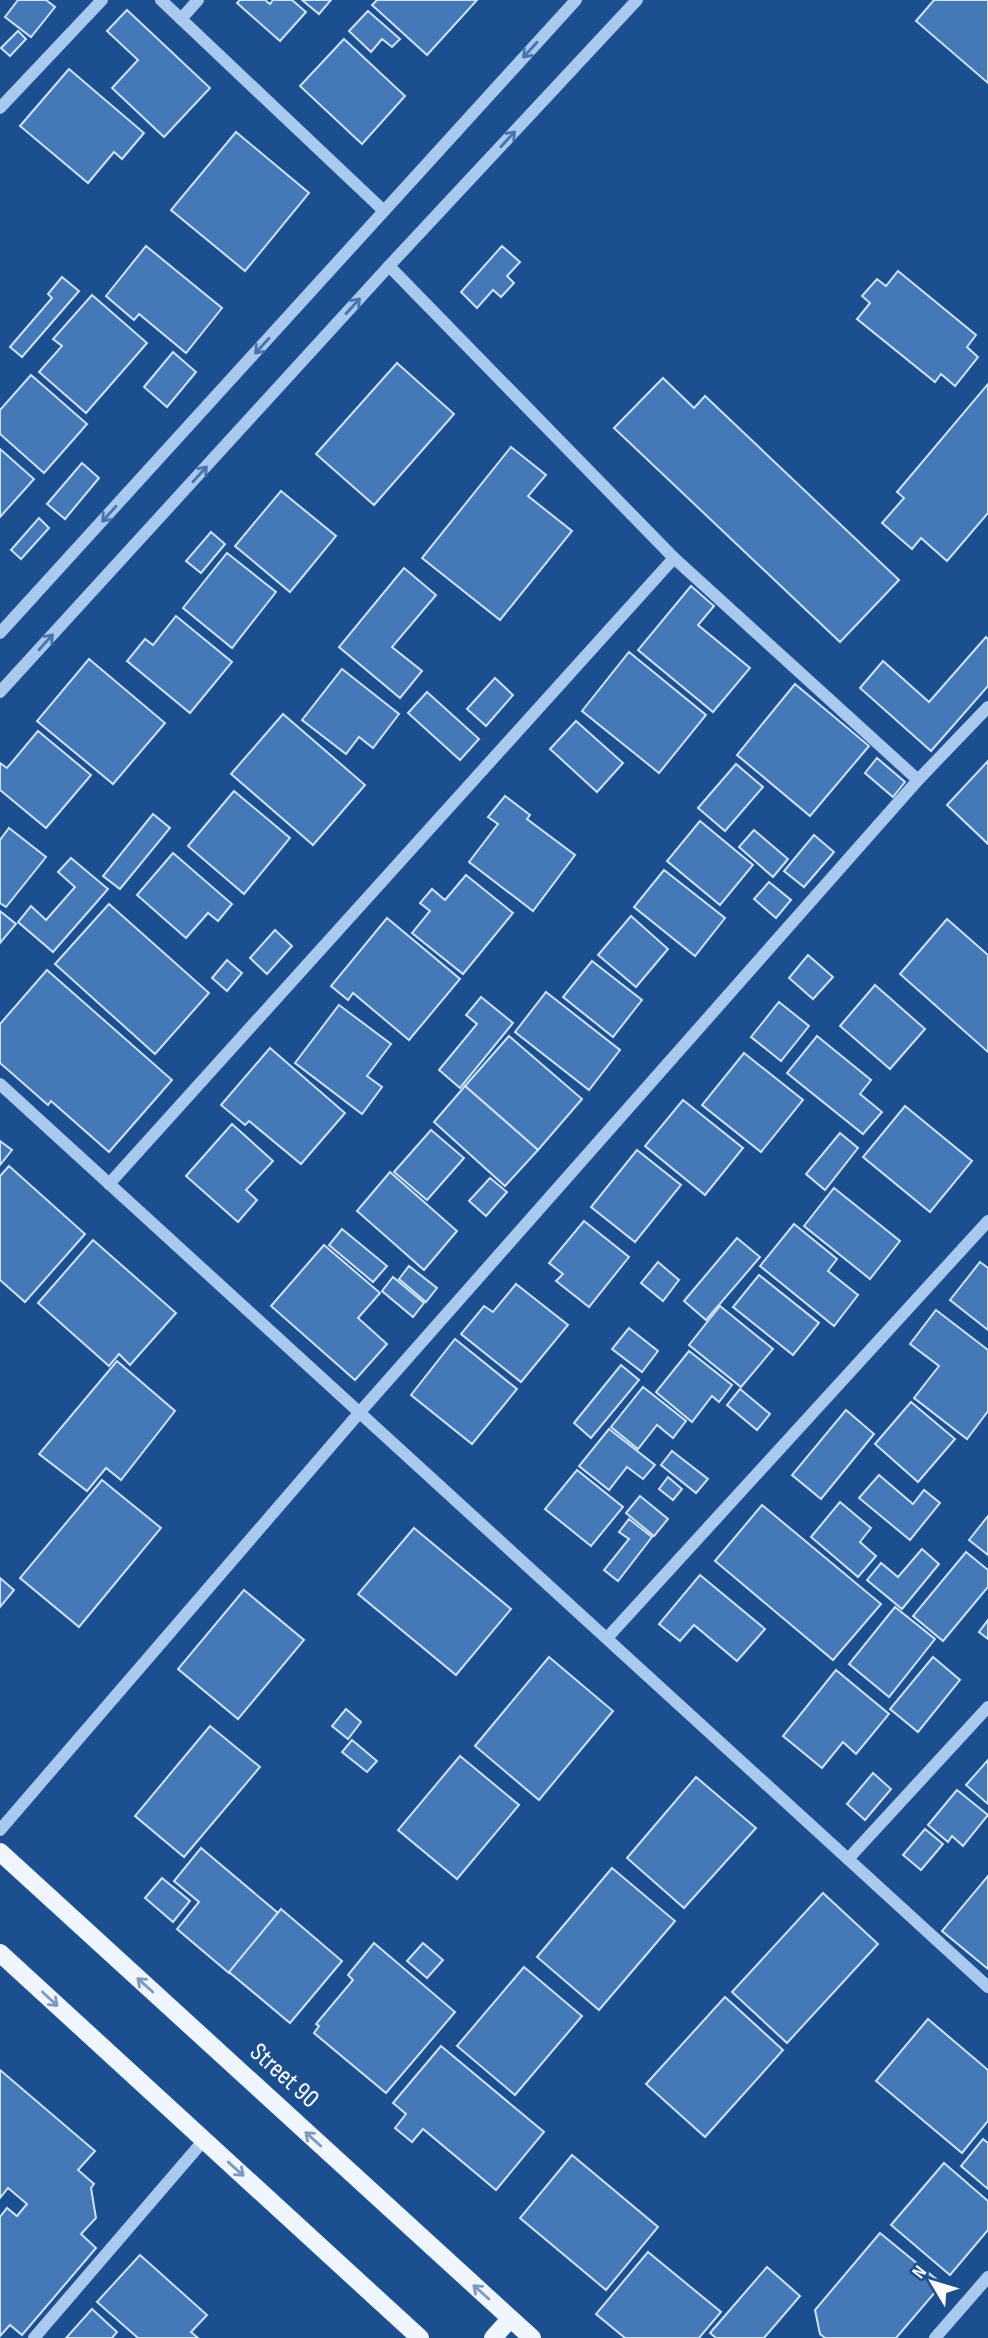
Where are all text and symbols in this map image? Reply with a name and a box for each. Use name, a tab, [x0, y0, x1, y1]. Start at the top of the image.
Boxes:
one-way arrow	[522, 41, 539, 58]
one-way arrow	[499, 131, 516, 148]
one-way arrow	[345, 297, 361, 315]
one-way arrow	[254, 337, 270, 355]
one-way arrow	[191, 466, 208, 483]
one-way arrow	[100, 505, 117, 522]
one-way arrow	[38, 633, 54, 651]
one-way arrow	[136, 1977, 154, 1993]
one-way arrow	[41, 1991, 59, 2007]
street label: Street 90	[243, 2037, 325, 2115]
one-way arrow	[305, 2130, 322, 2147]
one-way arrow	[227, 2161, 245, 2177]
north arrow	[897, 2247, 967, 2317]
text: N	[908, 2261, 932, 2284]
one-way arrow	[472, 2284, 490, 2300]

